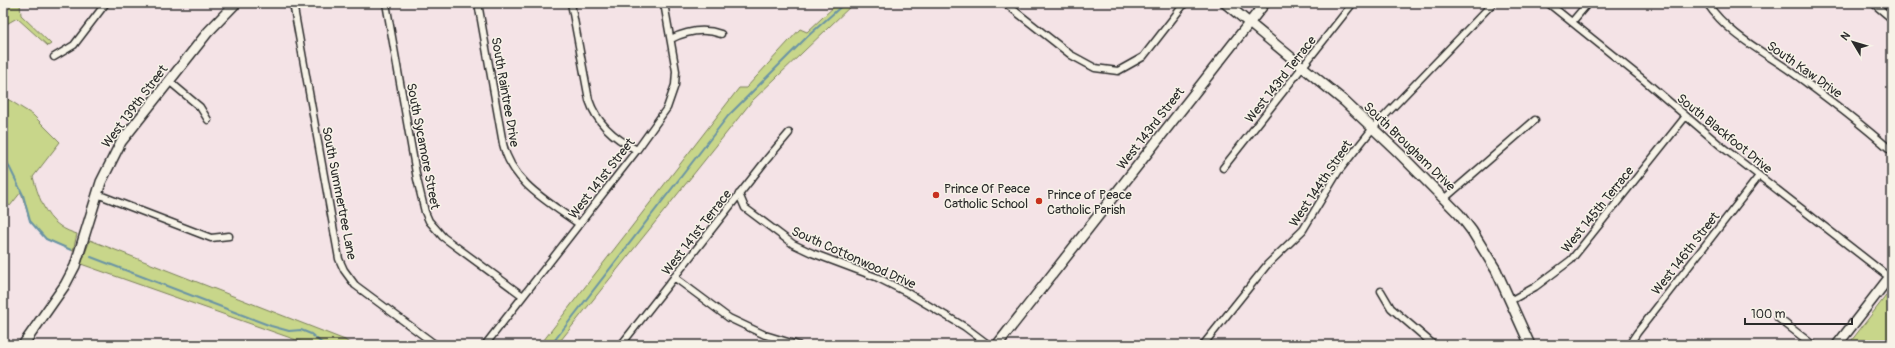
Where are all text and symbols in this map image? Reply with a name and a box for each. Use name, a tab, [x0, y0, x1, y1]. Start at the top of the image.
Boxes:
north arrow	[1833, 22, 1873, 62]
text: N	[1838, 29, 1853, 43]
street label: West 143rd Terrace	[1242, 32, 1320, 126]
street label: South Raintree Drive	[487, 36, 523, 149]
street label: South Kaw Drive	[1764, 38, 1846, 102]
street label: West 139th Street	[98, 61, 172, 151]
street label: South Sycamore Street	[403, 82, 443, 211]
street label: West 143rd Street	[1114, 84, 1188, 173]
street label: South Blackfoot Drive	[1673, 90, 1776, 178]
street label: South Brougham Drive	[1360, 99, 1459, 195]
street label: South Summertree Lane	[318, 125, 360, 262]
street label: West 141st Street	[565, 134, 639, 222]
street label: West 144th Street	[1286, 137, 1356, 230]
street label: West 145th Terrace	[1558, 163, 1638, 256]
place label: Prince Of Peace Catholic School	[944, 181, 1031, 212]
street label: West 141st Terrace	[658, 186, 736, 279]
place label: Prince of Peace Catholic Parish	[1047, 187, 1132, 218]
marker: Prince Of Peace Catholic School	[931, 190, 941, 200]
marker: Prince of Peace Catholic Parish	[1034, 196, 1044, 206]
street label: West 146th Street	[1648, 208, 1724, 298]
street label: South Cottonwood Drive	[789, 223, 919, 293]
scale bar	[1745, 300, 1852, 326]
text: 100 m	[1751, 307, 1786, 322]

